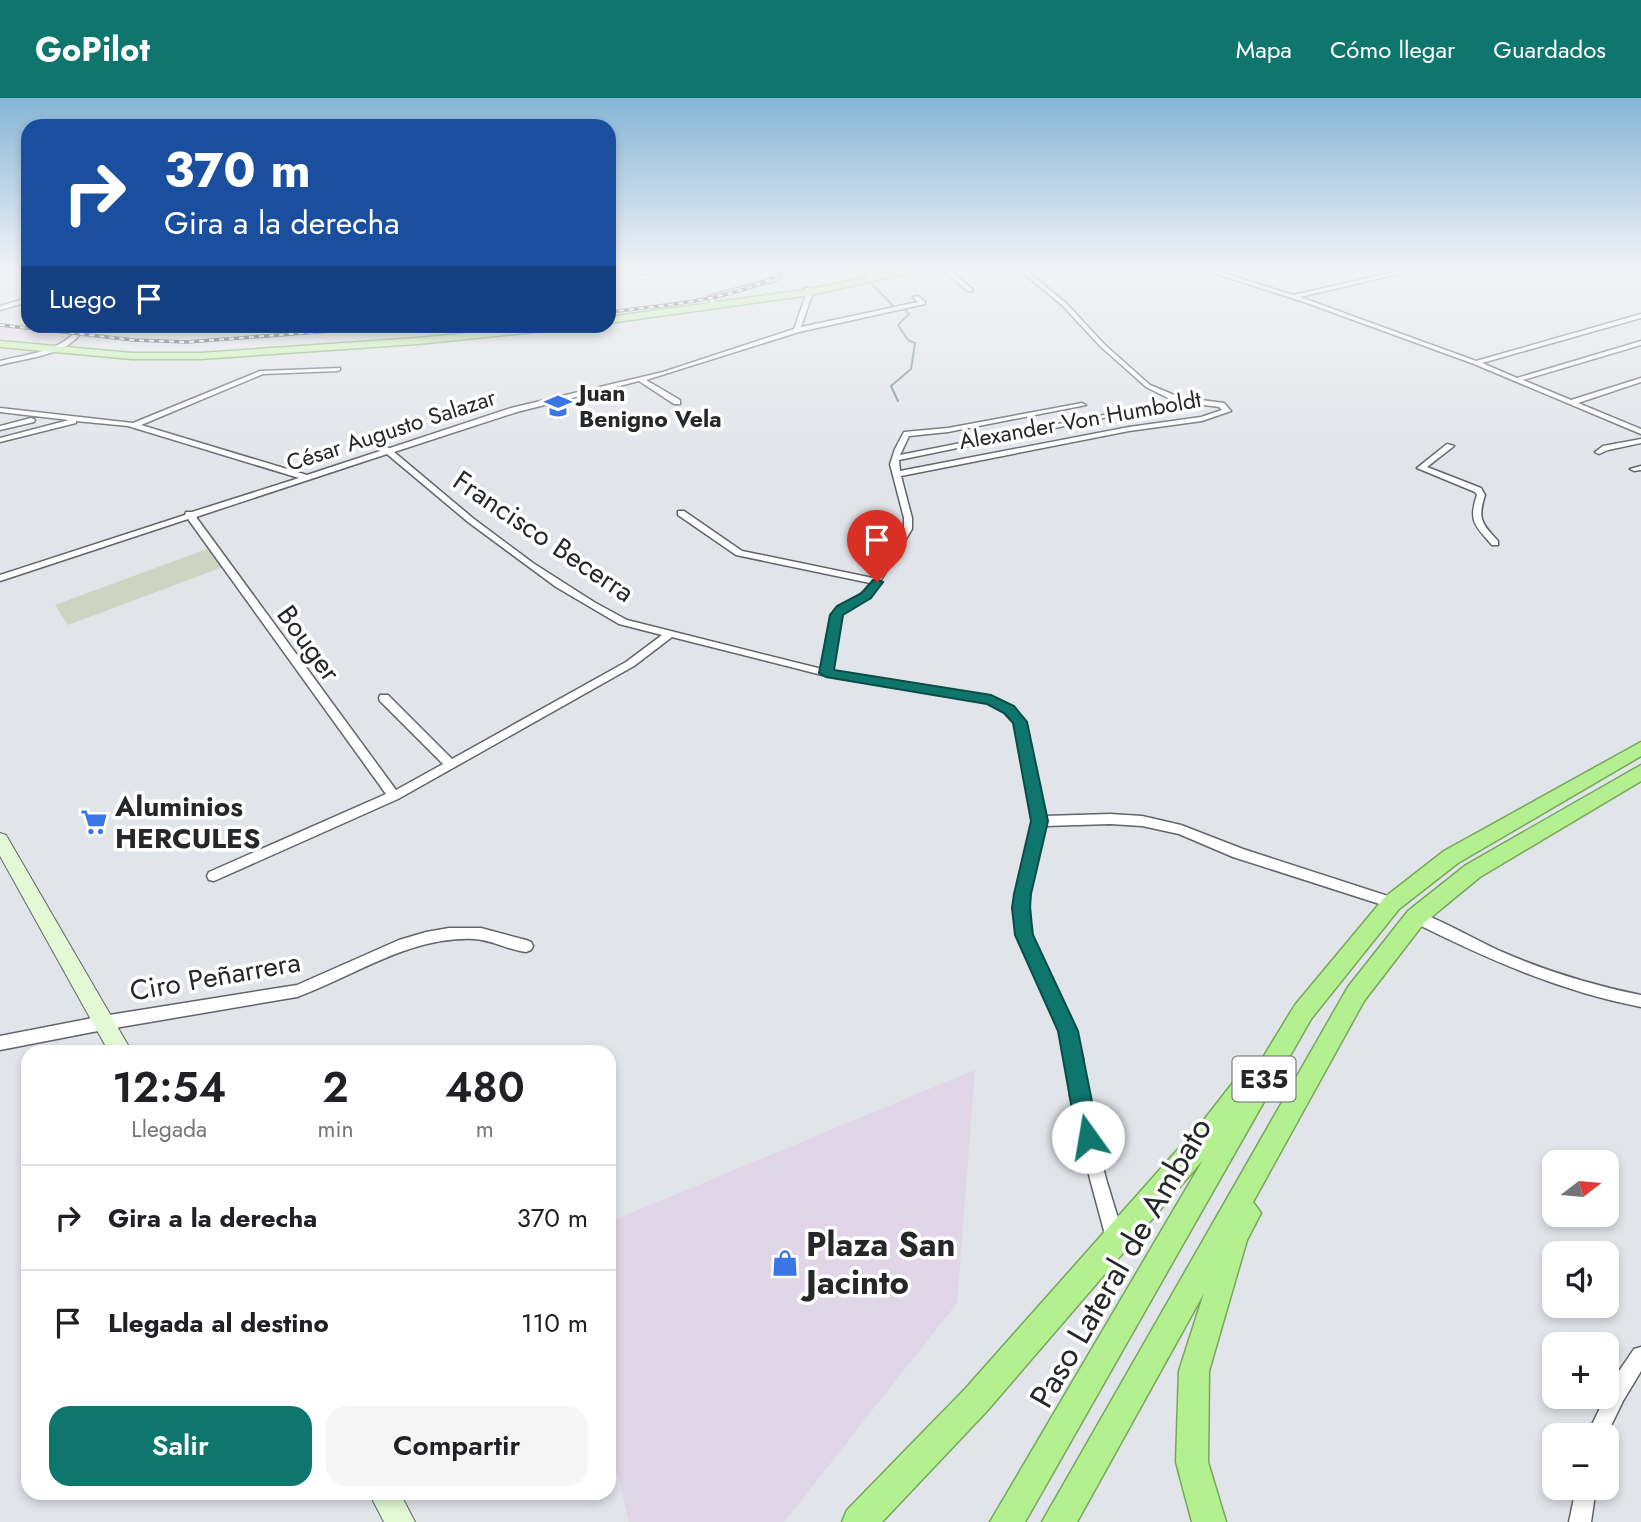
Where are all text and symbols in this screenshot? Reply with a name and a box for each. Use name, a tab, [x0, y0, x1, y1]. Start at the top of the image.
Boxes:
text: GoPilot	[35, 26, 150, 73]
text: Mapa	[1236, 32, 1292, 67]
text: Cómo llegar	[1330, 32, 1455, 67]
text: Guardados	[1493, 32, 1606, 67]
text: 370 m	[164, 135, 311, 205]
icon: right	[49, 147, 140, 238]
text: Gira a la derecha	[164, 200, 400, 246]
text: Luego	[49, 280, 116, 318]
icon: arrive	[130, 280, 168, 318]
place label: Juan Benigno Vela	[575, 376, 722, 436]
street label: César Augusto Salazar	[282, 380, 500, 480]
street label: Alexander Von Humboldt	[956, 382, 1204, 458]
school or university icon: Juan Benigno Vela	[543, 391, 573, 421]
street label: Francisco Becerra	[445, 460, 643, 612]
pin	[847, 510, 907, 582]
icon: arrive	[858, 521, 896, 559]
street label: Bouger	[267, 597, 351, 690]
place label: Aluminios HERCULES	[114, 786, 260, 859]
supermarket icon: Aluminios HERCULES	[79, 807, 109, 837]
street label: Ciro Peñarrera	[126, 941, 304, 1012]
road number: E35	[1232, 1056, 1296, 1102]
text: 12:54	[112, 1057, 226, 1118]
text: 2	[322, 1057, 349, 1118]
text: 480	[445, 1057, 525, 1118]
position arrow	[1051, 1100, 1125, 1174]
street label: Paso Lateral de Ambato	[1018, 1108, 1223, 1416]
text: Llegada	[131, 1112, 207, 1146]
text: min	[318, 1112, 354, 1146]
text: m	[476, 1112, 494, 1146]
north arrow	[1542, 1150, 1619, 1227]
map controls	[1542, 1150, 1619, 1500]
icon: right	[49, 1199, 87, 1237]
text: Gira a la derecha	[108, 1199, 317, 1237]
text: 370 m	[517, 1199, 588, 1237]
place label: Plaza San Jacinto	[800, 1221, 956, 1306]
button: sound	[1542, 1241, 1619, 1318]
shop icon: Plaza San Jacinto	[770, 1248, 800, 1278]
icon: arrive	[49, 1304, 87, 1342]
text: Llegada al destino	[108, 1304, 329, 1342]
text: 110 m	[521, 1304, 588, 1342]
button: +	[1542, 1332, 1619, 1409]
button: Salir	[49, 1406, 312, 1486]
button: Compartir	[326, 1406, 588, 1486]
button: −	[1542, 1423, 1619, 1500]

